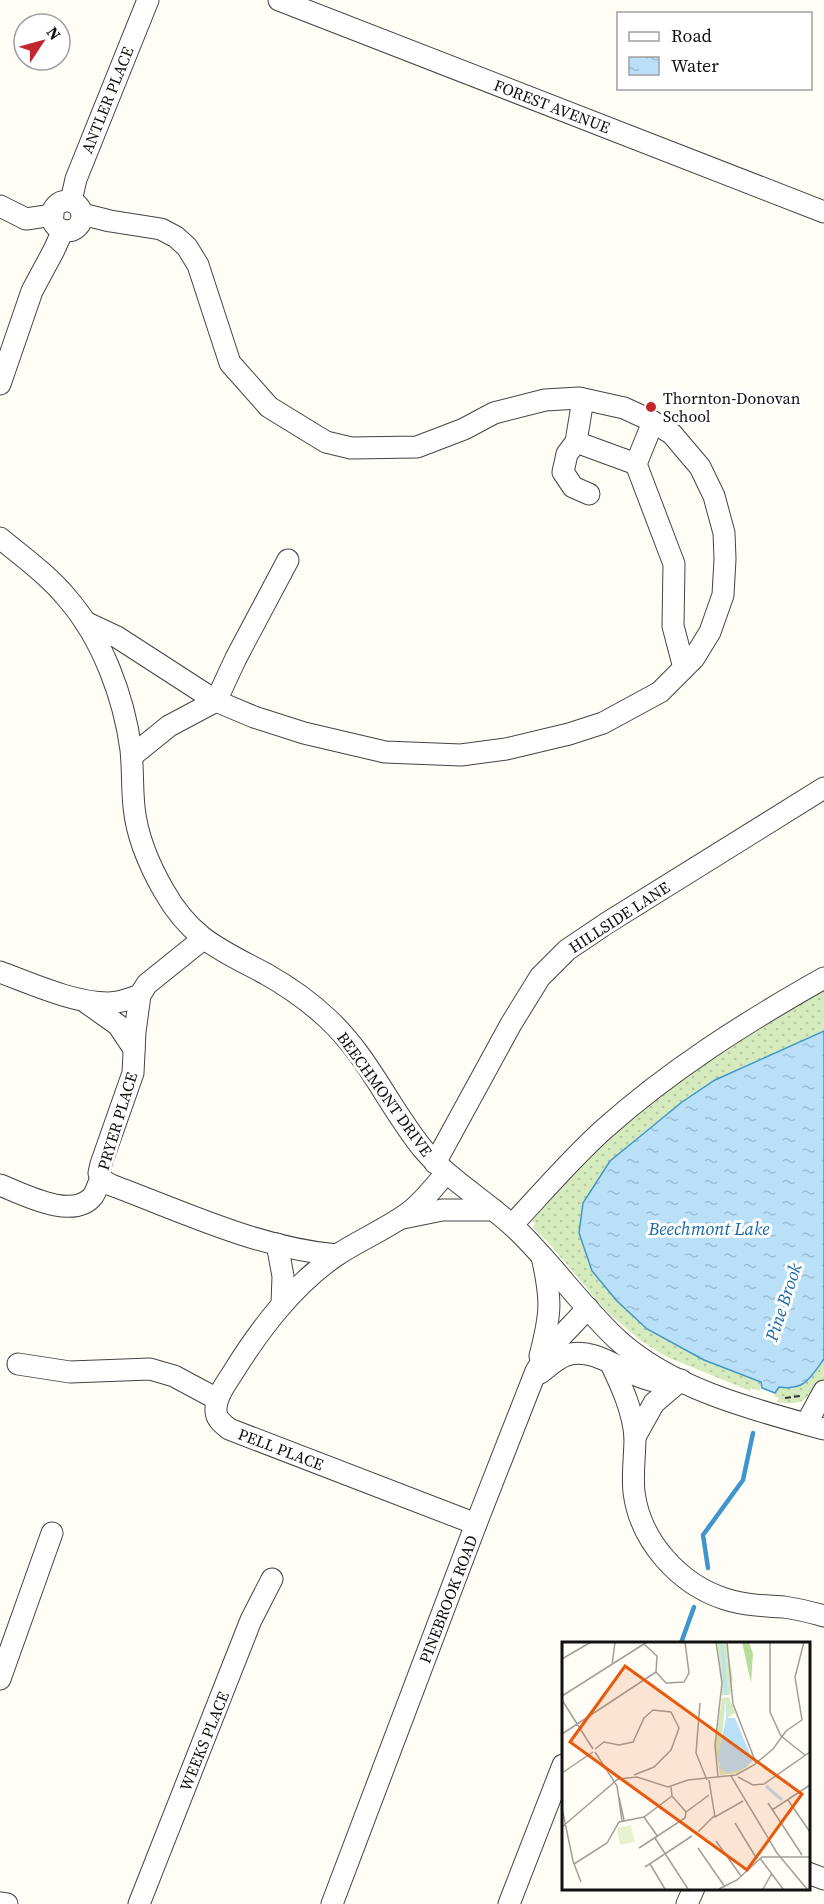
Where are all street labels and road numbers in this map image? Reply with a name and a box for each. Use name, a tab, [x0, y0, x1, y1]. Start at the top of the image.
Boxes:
street label: ANTLER PLACE	[76, 43, 139, 157]
street label: FOREST AVENUE	[491, 74, 614, 138]
street label: HILLSIDE LANE	[564, 876, 674, 958]
street label: BEECHMONT DRIVE	[332, 1027, 438, 1161]
street label: PRYER PLACE	[92, 1069, 142, 1173]
street label: PELL PLACE	[235, 1423, 327, 1476]
street label: PINEBROOK ROAD	[413, 1532, 483, 1666]
street label: WEEKS PLACE	[174, 1687, 234, 1794]

